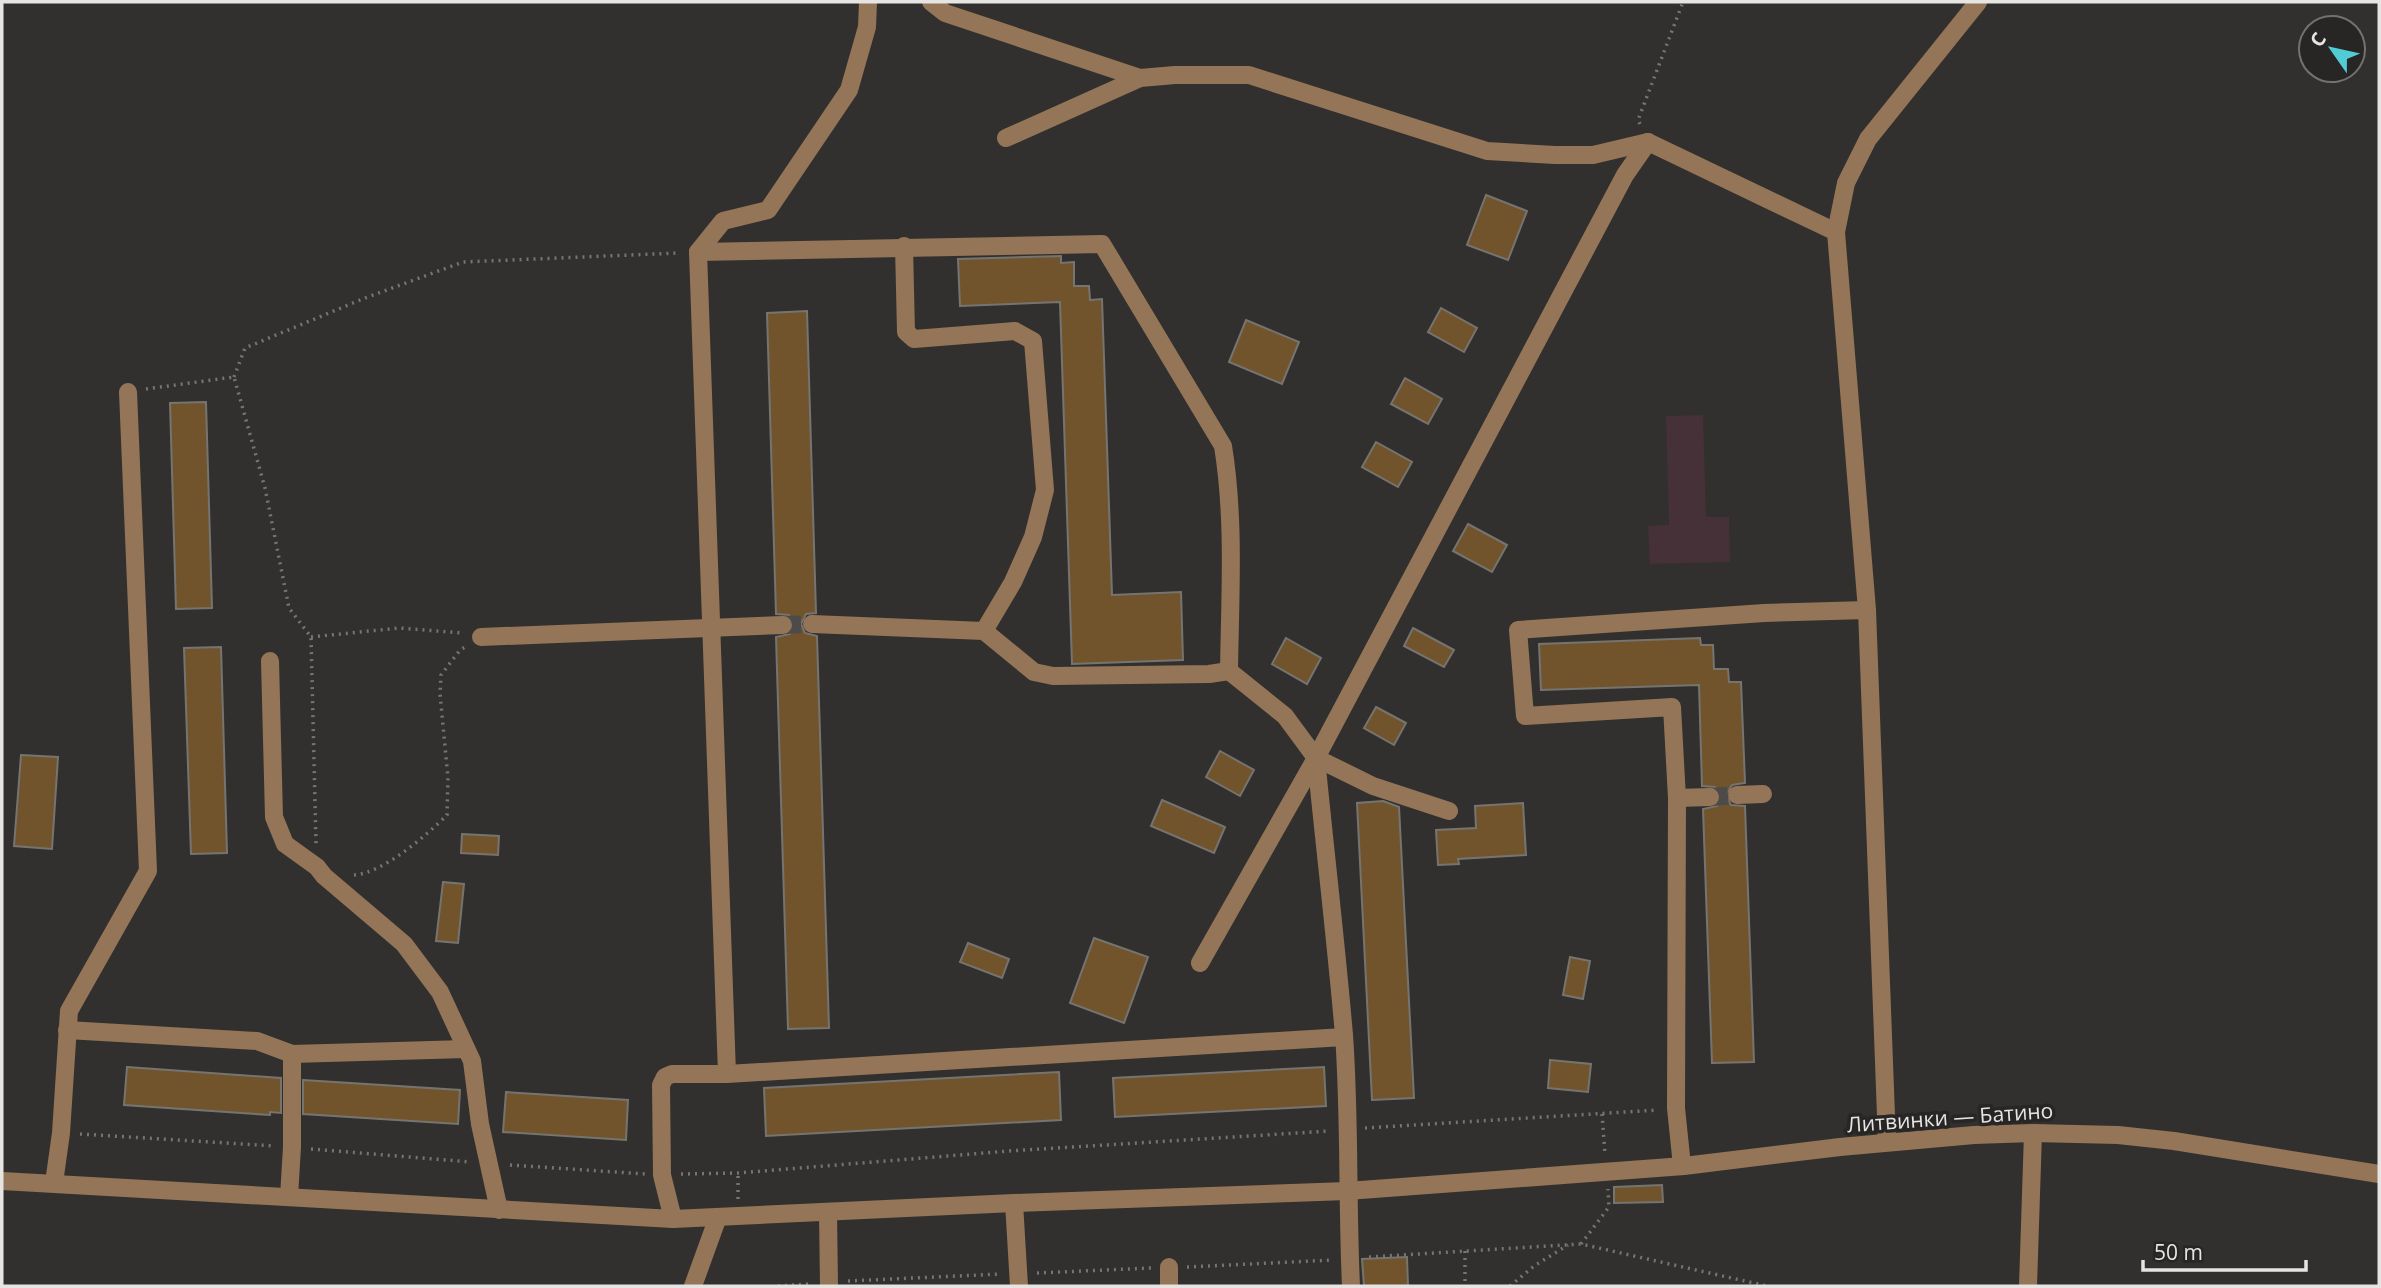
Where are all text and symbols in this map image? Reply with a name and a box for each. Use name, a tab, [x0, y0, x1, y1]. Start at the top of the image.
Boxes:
north arrow	[2297, 14, 2367, 84]
text: С	[2304, 27, 2332, 52]
street label: Литвинки — Батино	[1846, 1096, 2054, 1138]
scale bar	[2143, 1228, 2306, 1272]
text: 50 m	[2154, 1238, 2203, 1266]

